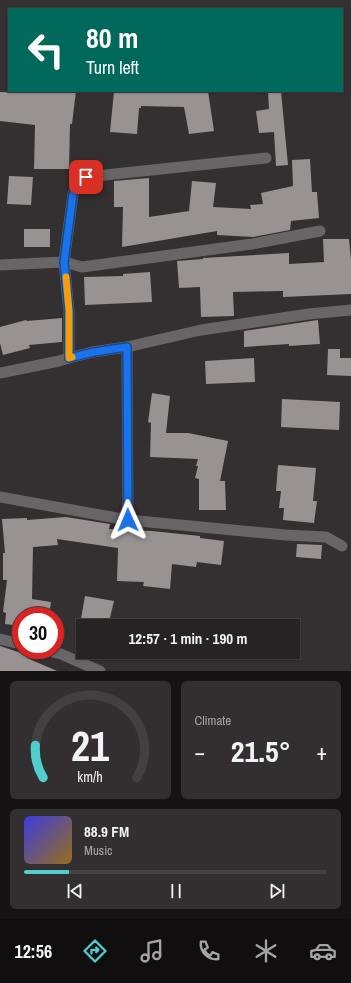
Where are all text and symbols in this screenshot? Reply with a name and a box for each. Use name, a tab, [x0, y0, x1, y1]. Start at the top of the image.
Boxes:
text: 80 m	[86, 19, 138, 57]
icon: left	[20, 24, 72, 76]
text: Turn left	[86, 55, 139, 80]
pin	[69, 160, 103, 194]
icon: arrive	[75, 166, 97, 188]
position arrow	[107, 499, 149, 541]
speed limit sign: 30	[12, 607, 64, 659]
text: 12:57 · 1 min · 190 m	[129, 628, 247, 649]
text: Climate	[195, 712, 231, 729]
text: 21	[71, 718, 109, 774]
text: 21.5°	[231, 731, 291, 771]
text: −	[195, 737, 205, 767]
text: +	[316, 737, 327, 767]
text: km/h	[78, 767, 103, 786]
text: 88.9 FM	[84, 821, 129, 842]
text: Music	[84, 842, 112, 859]
icon: previous	[64, 880, 86, 902]
icon: pause	[165, 880, 187, 902]
icon: next	[266, 880, 288, 902]
icon: directions	[81, 937, 109, 965]
icon: music	[138, 937, 166, 965]
icon: phone	[195, 937, 223, 965]
icon: climate	[252, 937, 280, 965]
icon: car	[309, 937, 337, 965]
text: 12:56	[14, 939, 52, 964]

